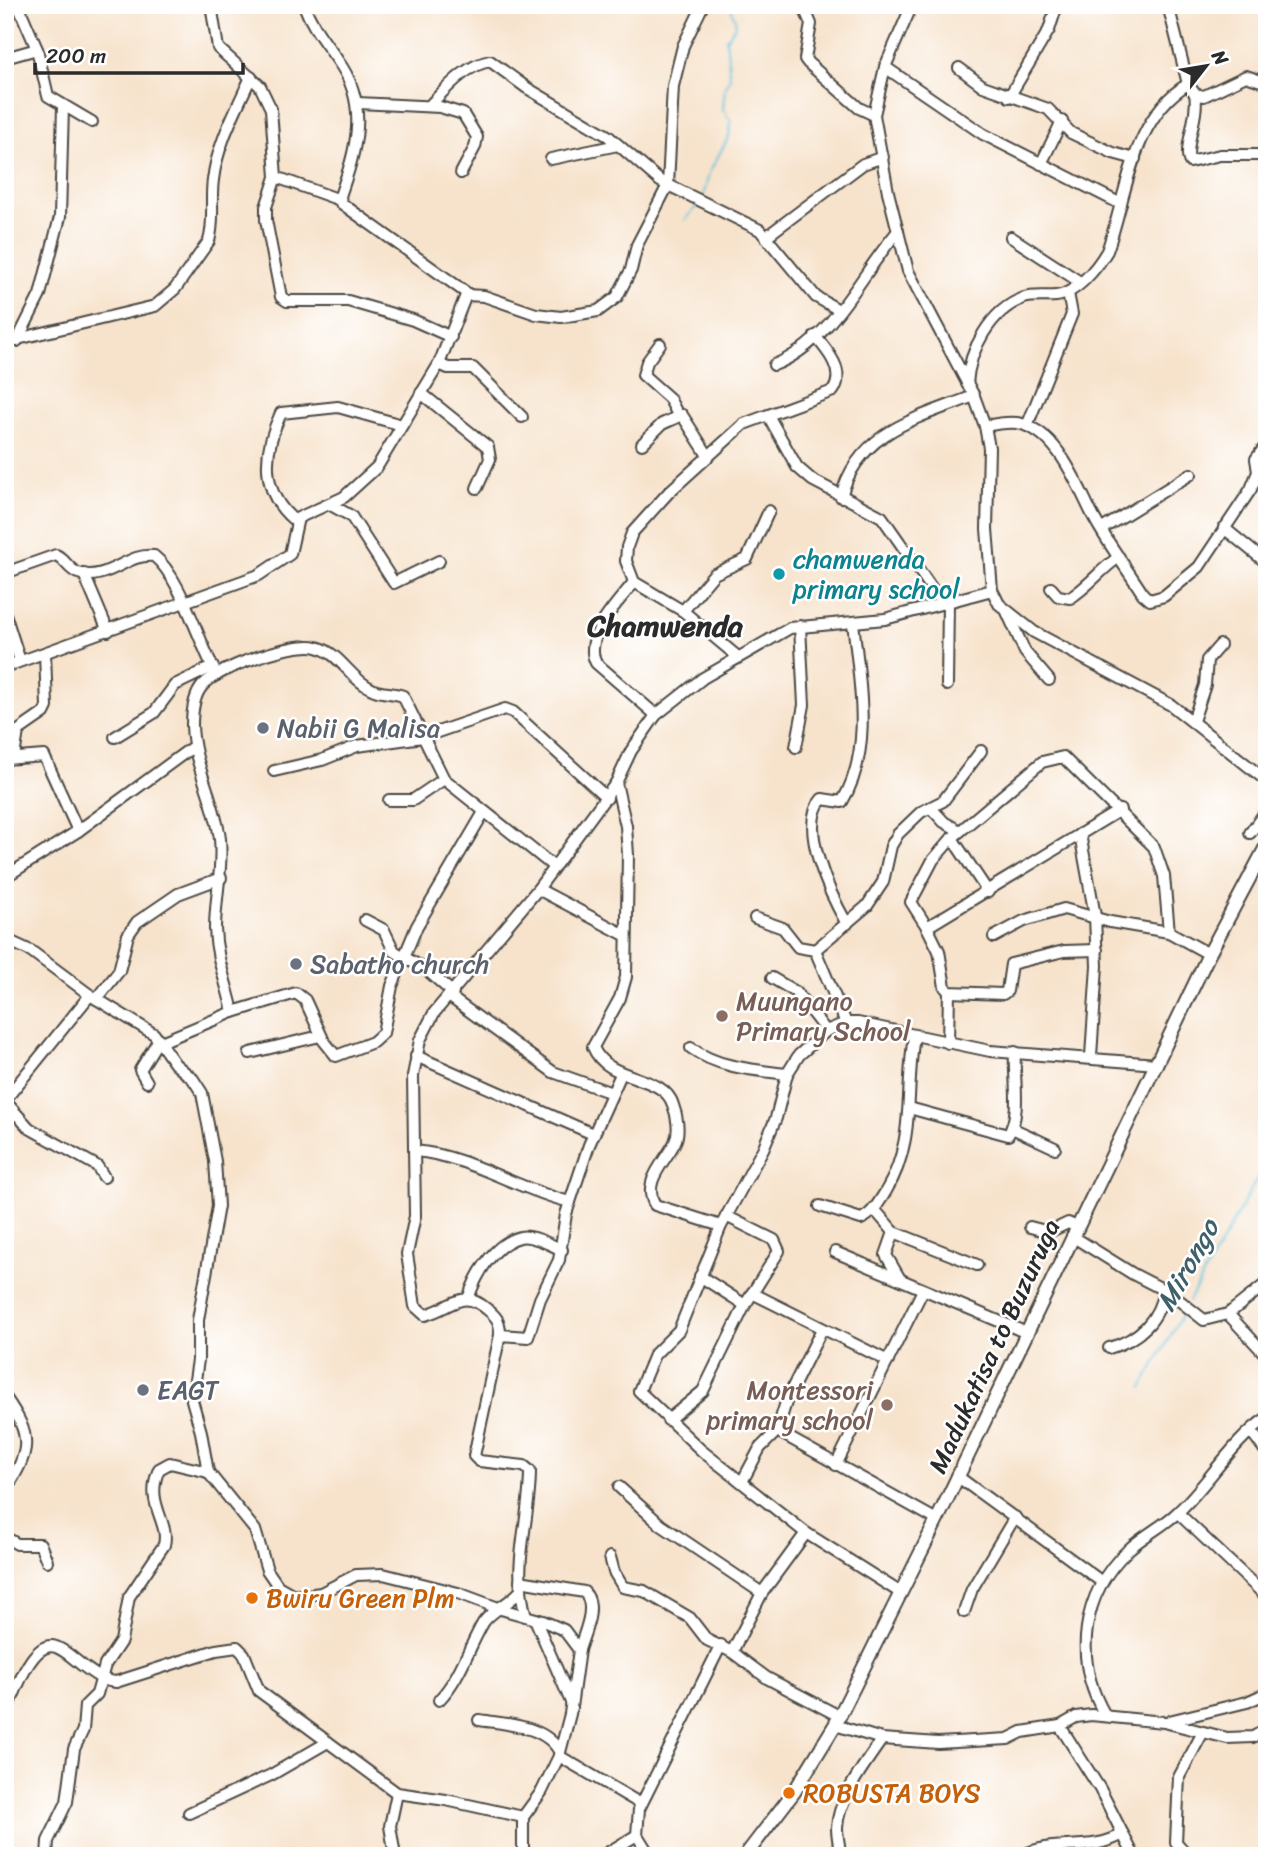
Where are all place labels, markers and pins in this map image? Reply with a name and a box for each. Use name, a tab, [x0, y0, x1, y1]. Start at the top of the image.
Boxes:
place label: chamwenda primary school	[792, 536, 960, 612]
marker: chamwenda primary school	[771, 566, 787, 582]
place label: Nabii G Malisa	[277, 705, 440, 751]
marker: Nabii G Malisa	[255, 720, 271, 736]
place label: Sabatho church	[310, 941, 489, 987]
marker: Sabatho church	[288, 956, 304, 972]
place label: Muungano Primary School	[736, 978, 911, 1054]
marker: Muungano Primary School	[714, 1008, 730, 1024]
place label: EAGT	[157, 1367, 221, 1413]
place label: Montessori primary school	[705, 1367, 874, 1443]
marker: EAGT	[135, 1382, 151, 1398]
marker: Montessori primary school	[879, 1397, 895, 1413]
place label: Bwiru Green Plm	[266, 1575, 455, 1621]
marker: Bwiru Green Plm	[244, 1590, 260, 1606]
place label: ROBUSTA BOYS	[803, 1770, 981, 1816]
marker: ROBUSTA BOYS	[781, 1785, 797, 1801]

